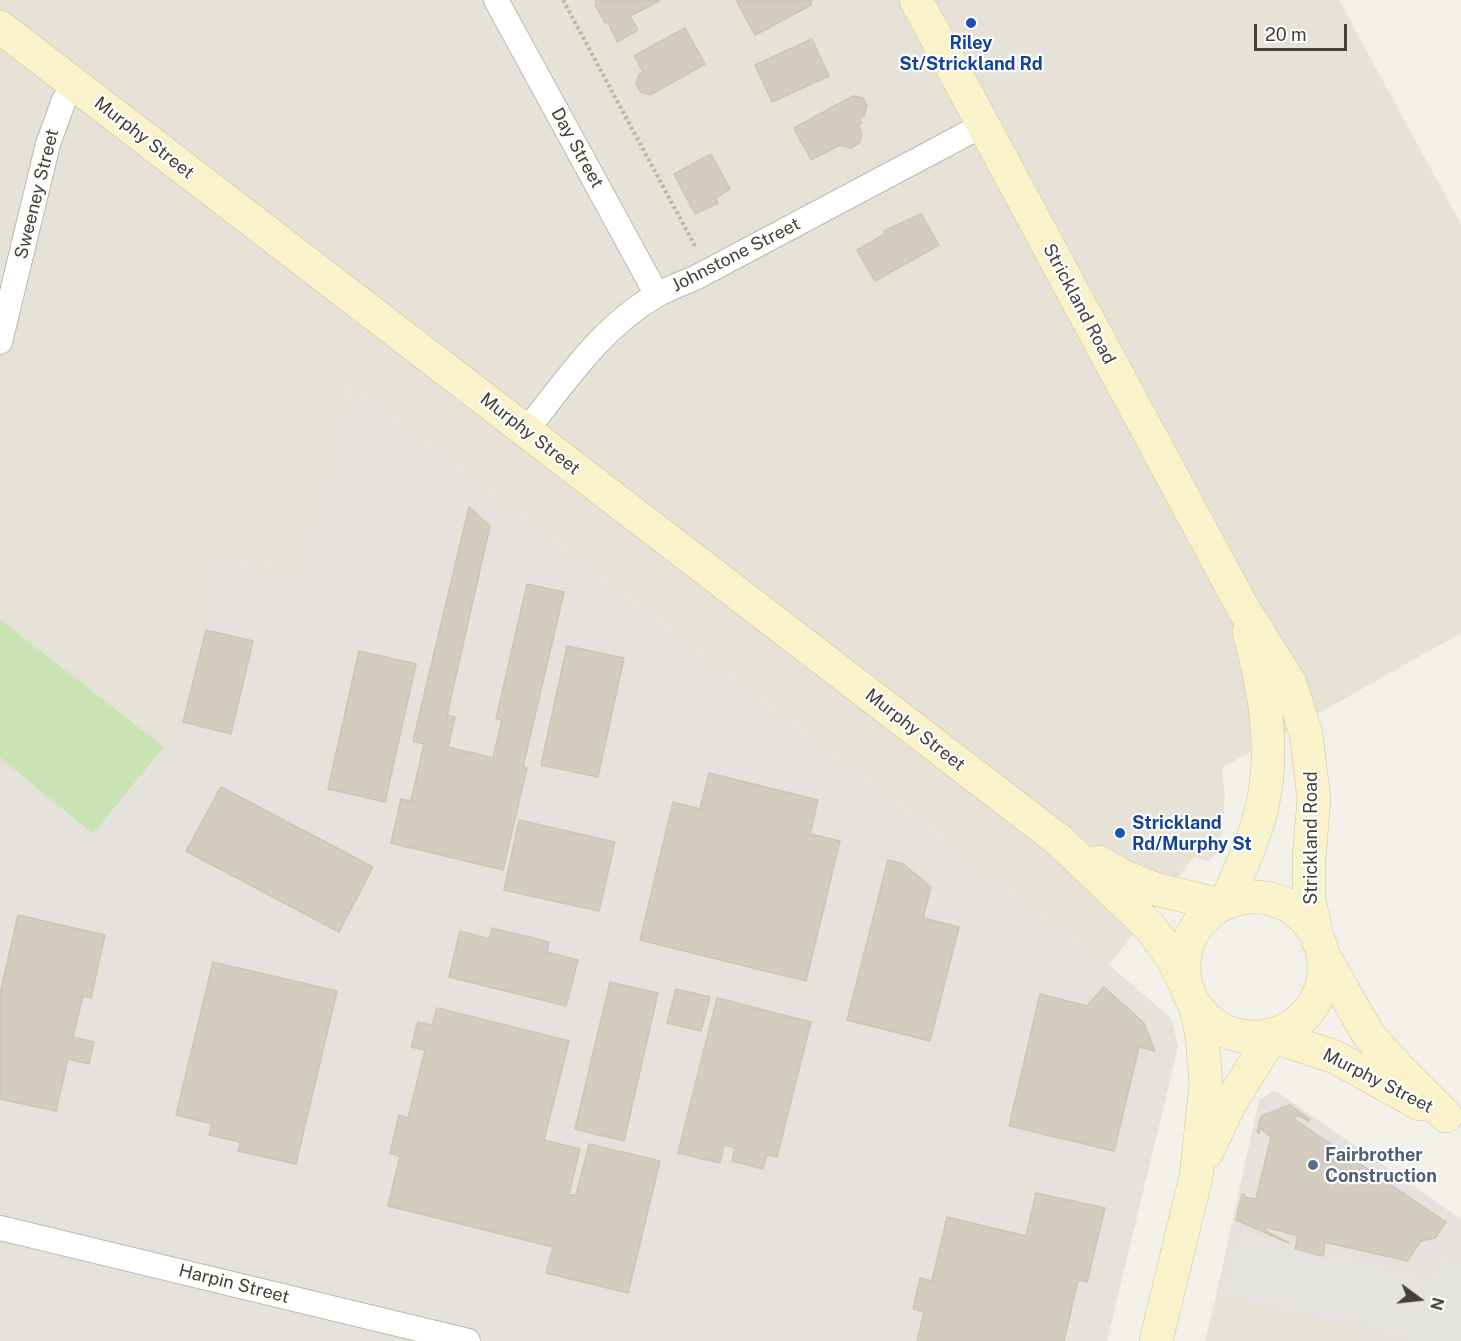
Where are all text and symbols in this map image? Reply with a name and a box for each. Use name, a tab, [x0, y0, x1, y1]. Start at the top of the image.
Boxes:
scale bar	[1257, 12, 1350, 50]
marker: Riley St/Strickland Rd	[964, 16, 978, 30]
text: 20 m	[1265, 24, 1307, 45]
place label: Riley St/Strickland Rd	[899, 32, 1043, 74]
street label: Murphy Street	[90, 92, 198, 184]
street label: Day Street	[546, 104, 608, 192]
street label: Sweeney Street	[10, 127, 64, 261]
street label: Johnstone Street	[668, 213, 804, 297]
street label: Strickland Road	[1038, 240, 1120, 368]
street label: Murphy Street	[476, 388, 584, 480]
street label: Murphy Street	[861, 684, 969, 776]
street label: Strickland Road	[1300, 771, 1322, 905]
place label: Strickland Rd/Murphy St	[1132, 812, 1252, 854]
marker: Strickland Rd/Murphy St	[1113, 826, 1127, 840]
street label: Murphy Street	[1319, 1044, 1437, 1118]
place label: Fairbrother Construction	[1325, 1144, 1437, 1186]
marker: Fairbrother Construction	[1306, 1158, 1320, 1172]
street label: Harpin Street	[176, 1260, 292, 1308]
north arrow	[1389, 1269, 1449, 1329]
text: N	[1426, 1295, 1448, 1312]

